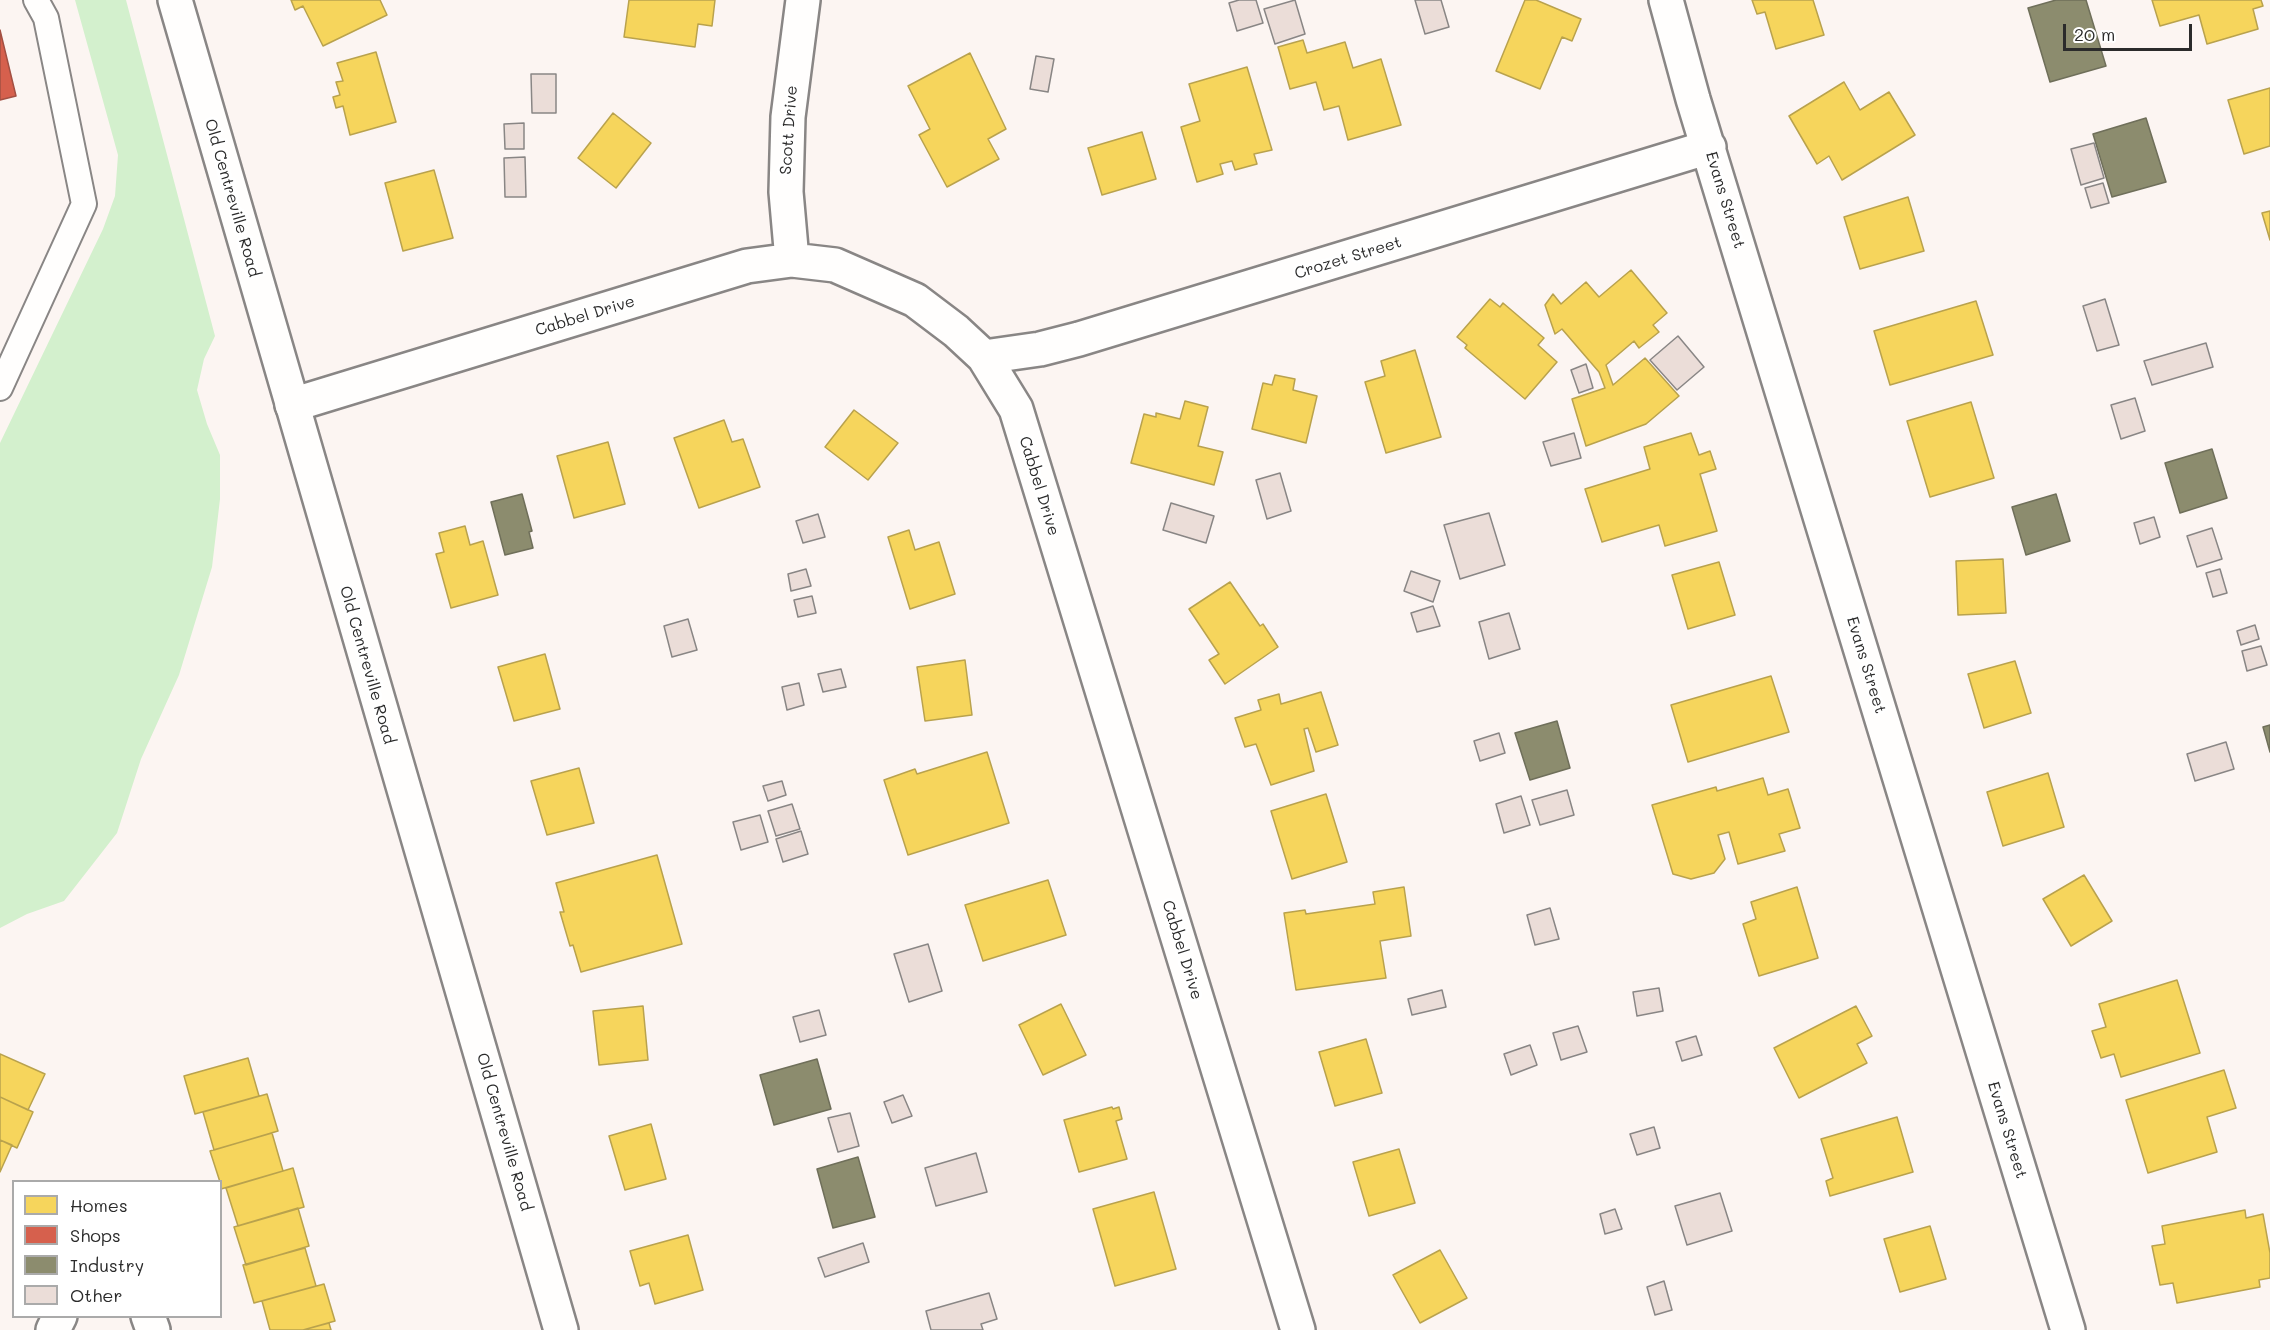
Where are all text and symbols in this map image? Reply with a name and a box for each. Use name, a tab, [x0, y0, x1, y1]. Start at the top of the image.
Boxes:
scale bar	[2066, 12, 2195, 50]
text: 20 m	[2074, 22, 2115, 46]
street label: Scott Drive	[776, 85, 802, 175]
street label: Old Centreville Road	[200, 117, 264, 279]
street label: Evans Street	[1701, 149, 1749, 251]
street label: Crozet Street	[1292, 233, 1404, 283]
street label: Cabbel Drive	[533, 292, 637, 340]
street label: Cabbel Drive	[1015, 434, 1063, 538]
street label: Old Centreville Road	[335, 584, 399, 746]
street label: Evans Street	[1842, 614, 1890, 716]
street label: Cabbel Drive	[1158, 898, 1206, 1002]
street label: Old Centreville Road	[472, 1051, 536, 1213]
street label: Evans Street	[1983, 1079, 2031, 1181]
legend	[12, 1180, 222, 1318]
text: Homes	[70, 1193, 128, 1217]
text: Shops	[70, 1223, 121, 1247]
text: Industry	[70, 1253, 144, 1277]
text: Other	[70, 1283, 123, 1307]

